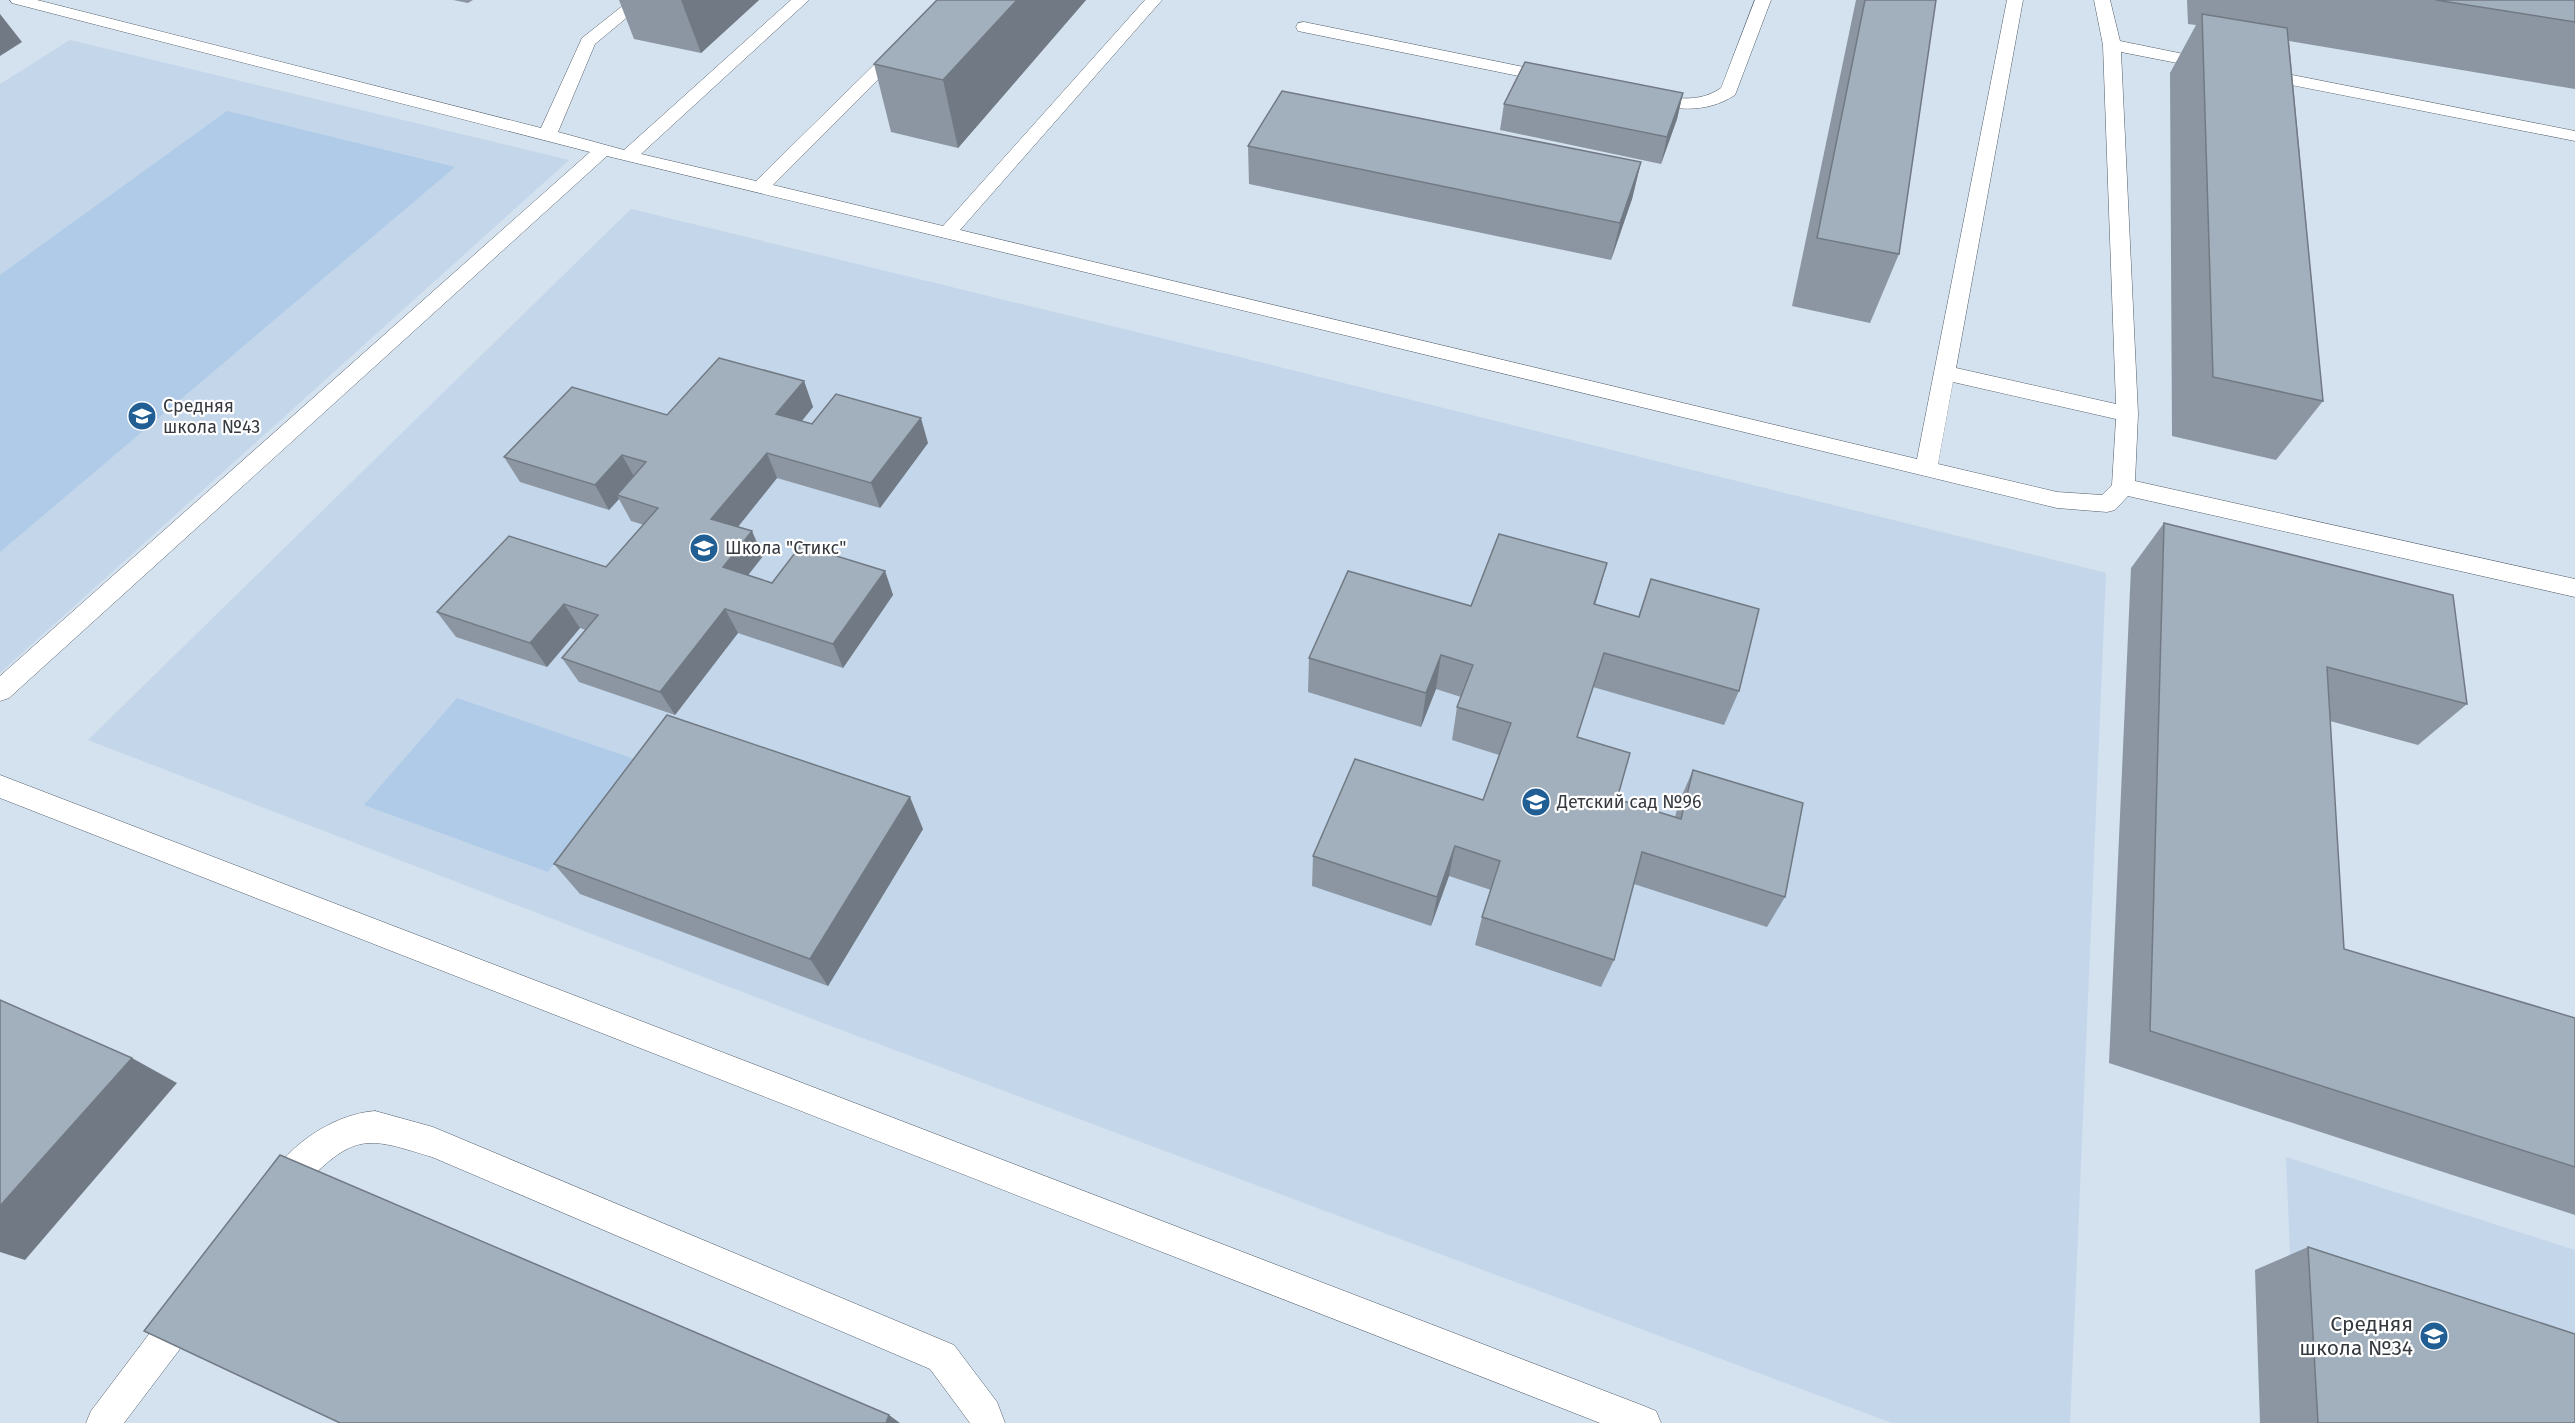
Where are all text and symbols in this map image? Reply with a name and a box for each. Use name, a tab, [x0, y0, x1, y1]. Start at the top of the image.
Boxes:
place label: Средняя школа №43	[163, 395, 260, 438]
school or university icon: Средняя школа №43	[126, 400, 158, 432]
school or university icon: Школа "Стикс"	[688, 532, 720, 564]
place label: Школа "Стикс"	[725, 537, 846, 559]
school or university icon: Детский сад №96	[1520, 786, 1552, 818]
place label: Детский сад №96	[1556, 791, 1702, 813]
place label: Средняя школа №34	[2299, 1311, 2413, 1361]
school or university icon: Средняя школа №34	[2418, 1320, 2450, 1352]

